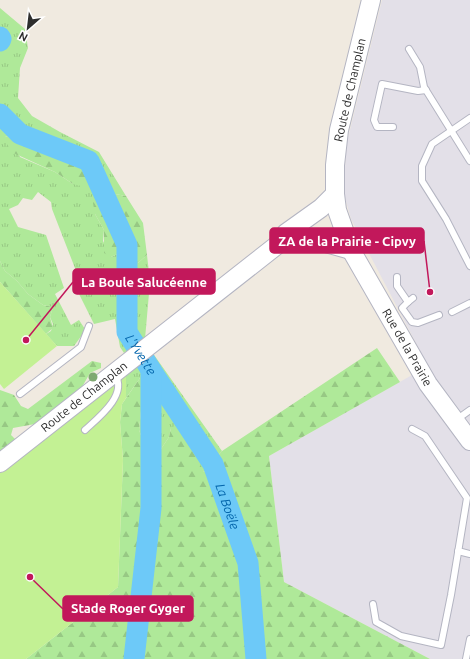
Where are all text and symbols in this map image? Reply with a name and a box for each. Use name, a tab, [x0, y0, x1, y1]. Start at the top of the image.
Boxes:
north arrow	[8, 8, 48, 48]
text: N	[17, 30, 30, 44]
street label: Route de Champlan	[331, 37, 368, 143]
callout: ZA de la Prairie - Cipvy	[270, 228, 424, 253]
text: ZA de la Prairie - Cipvy	[278, 234, 416, 248]
callout: La Boule Salucéenne	[73, 269, 215, 294]
text: La Boule Salucéenne	[81, 275, 207, 289]
street label: Rue de la Prairie	[380, 306, 435, 388]
water label: L'Yvette	[123, 332, 159, 378]
street label: Route de Champlan	[38, 359, 129, 434]
water label: La Boële	[213, 481, 243, 532]
callout: Stade Roger Gyger	[63, 596, 193, 621]
text: Stade Roger Gyger	[71, 601, 186, 615]

